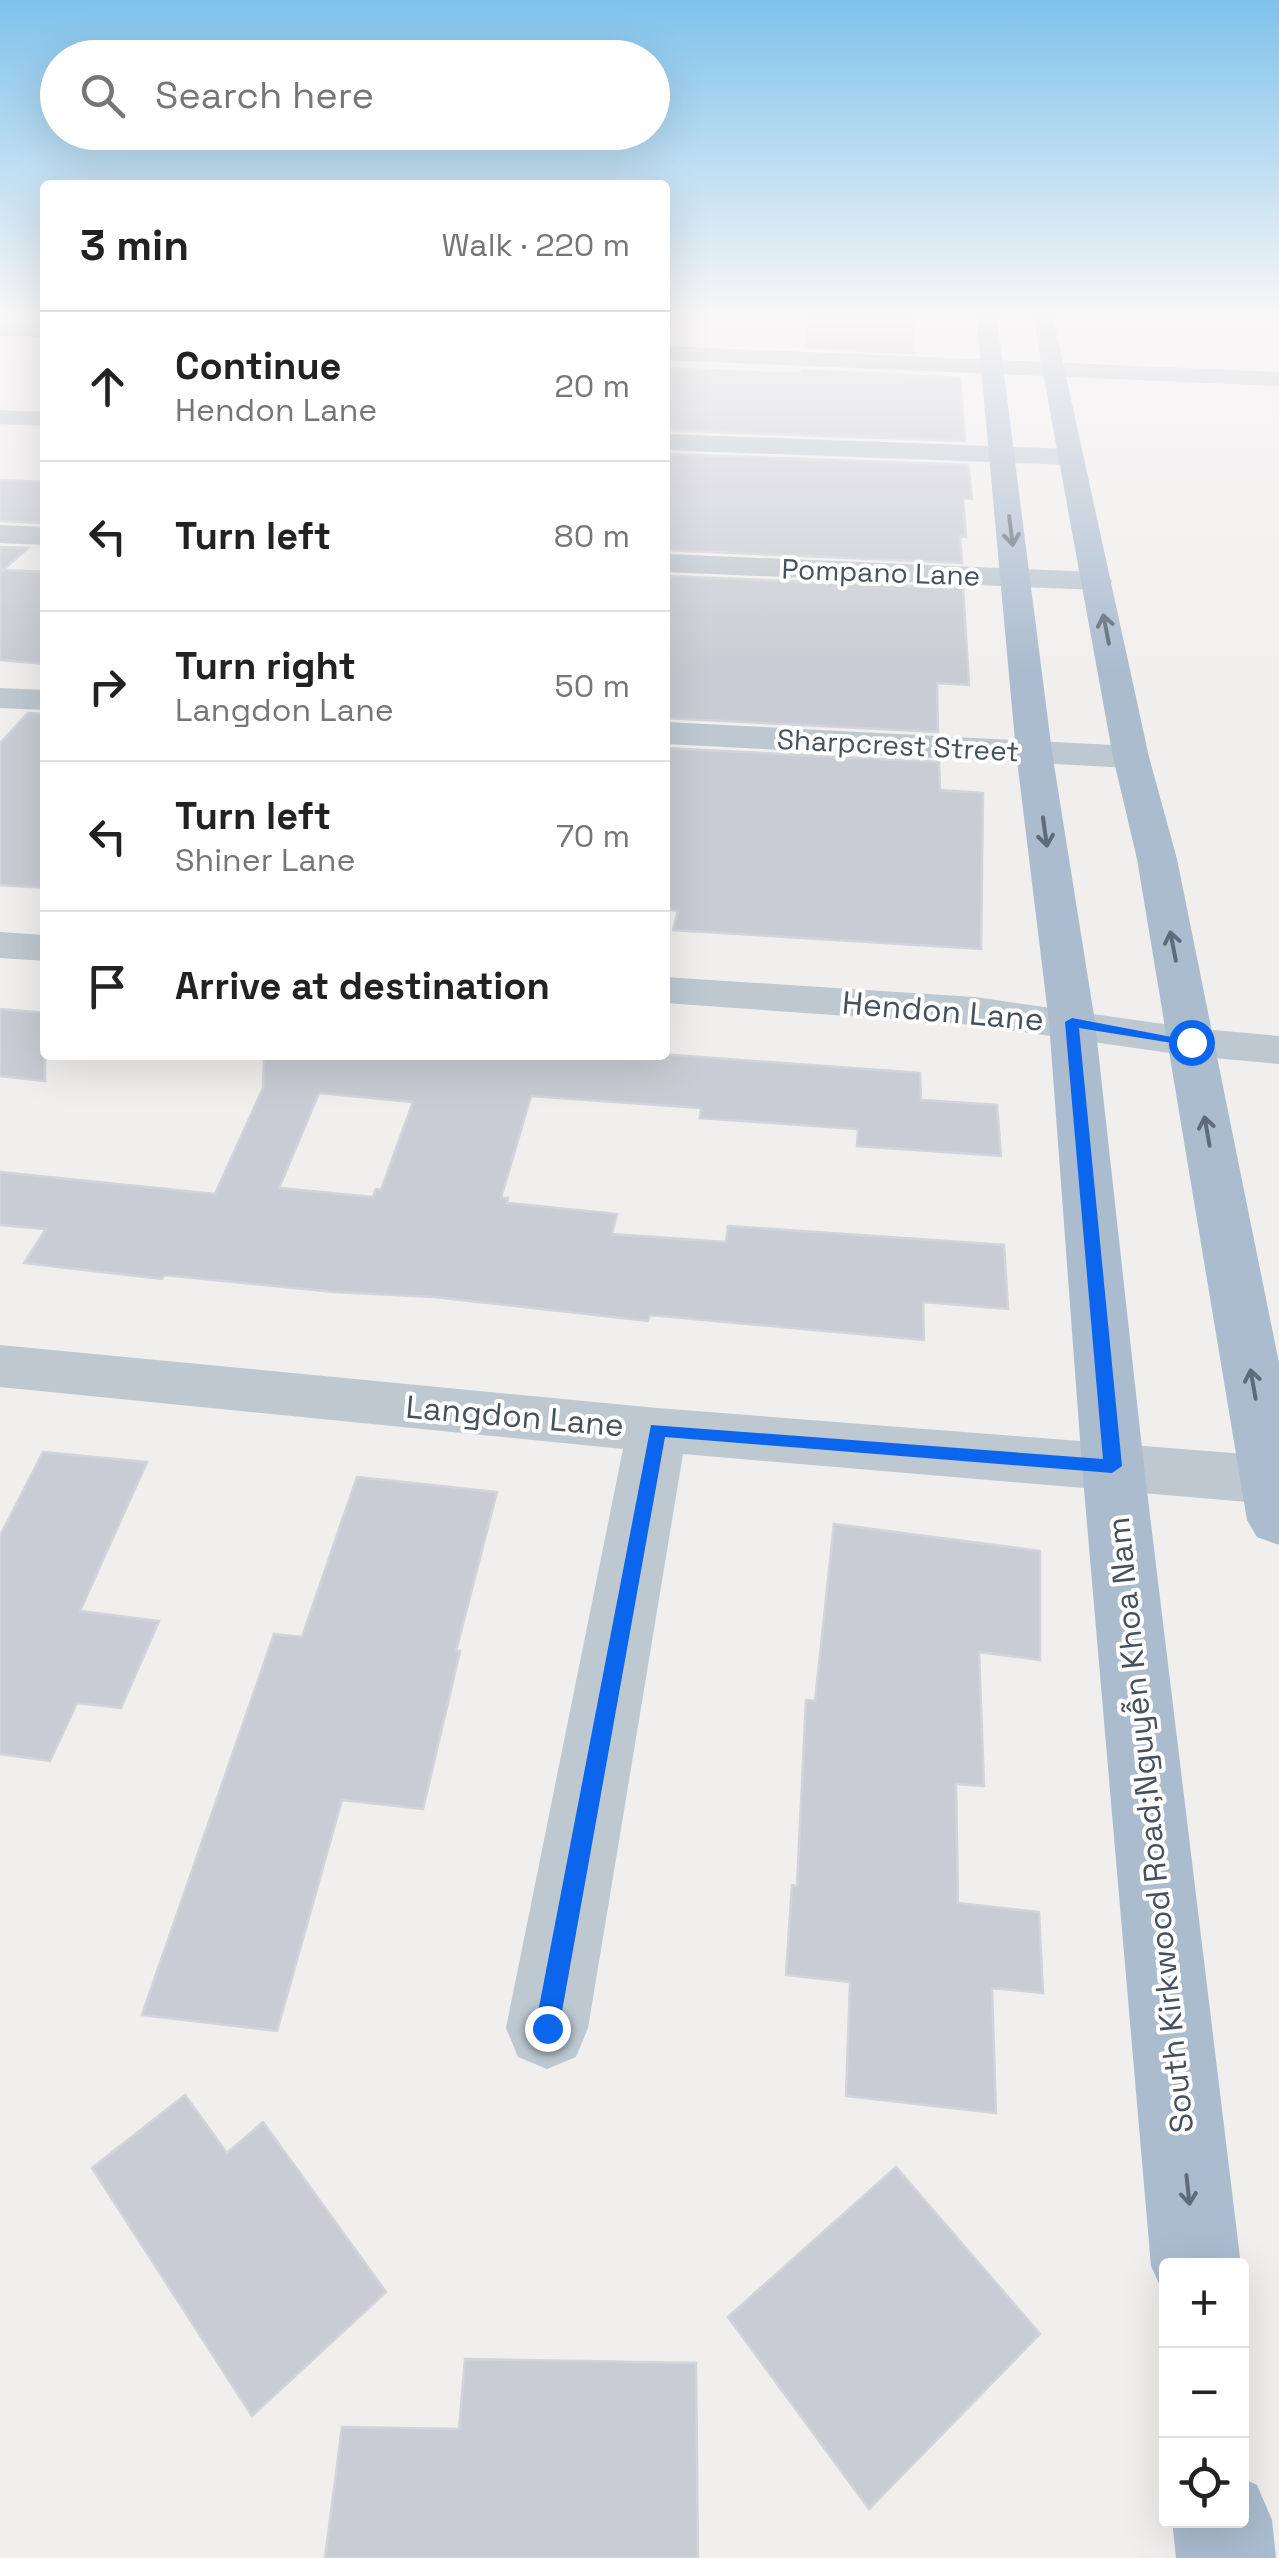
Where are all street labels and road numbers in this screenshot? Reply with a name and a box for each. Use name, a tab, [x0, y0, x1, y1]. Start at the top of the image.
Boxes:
street label: Pompano Lane	[781, 551, 981, 593]
street label: Sharpcrest Street	[776, 721, 1020, 769]
street label: Hendon Lane	[841, 982, 1045, 1040]
street label: Langdon Lane	[404, 1387, 626, 1445]
street label: South Kirkwood Road;Nguyễn Khoa Nam	[1098, 1515, 1202, 2135]

